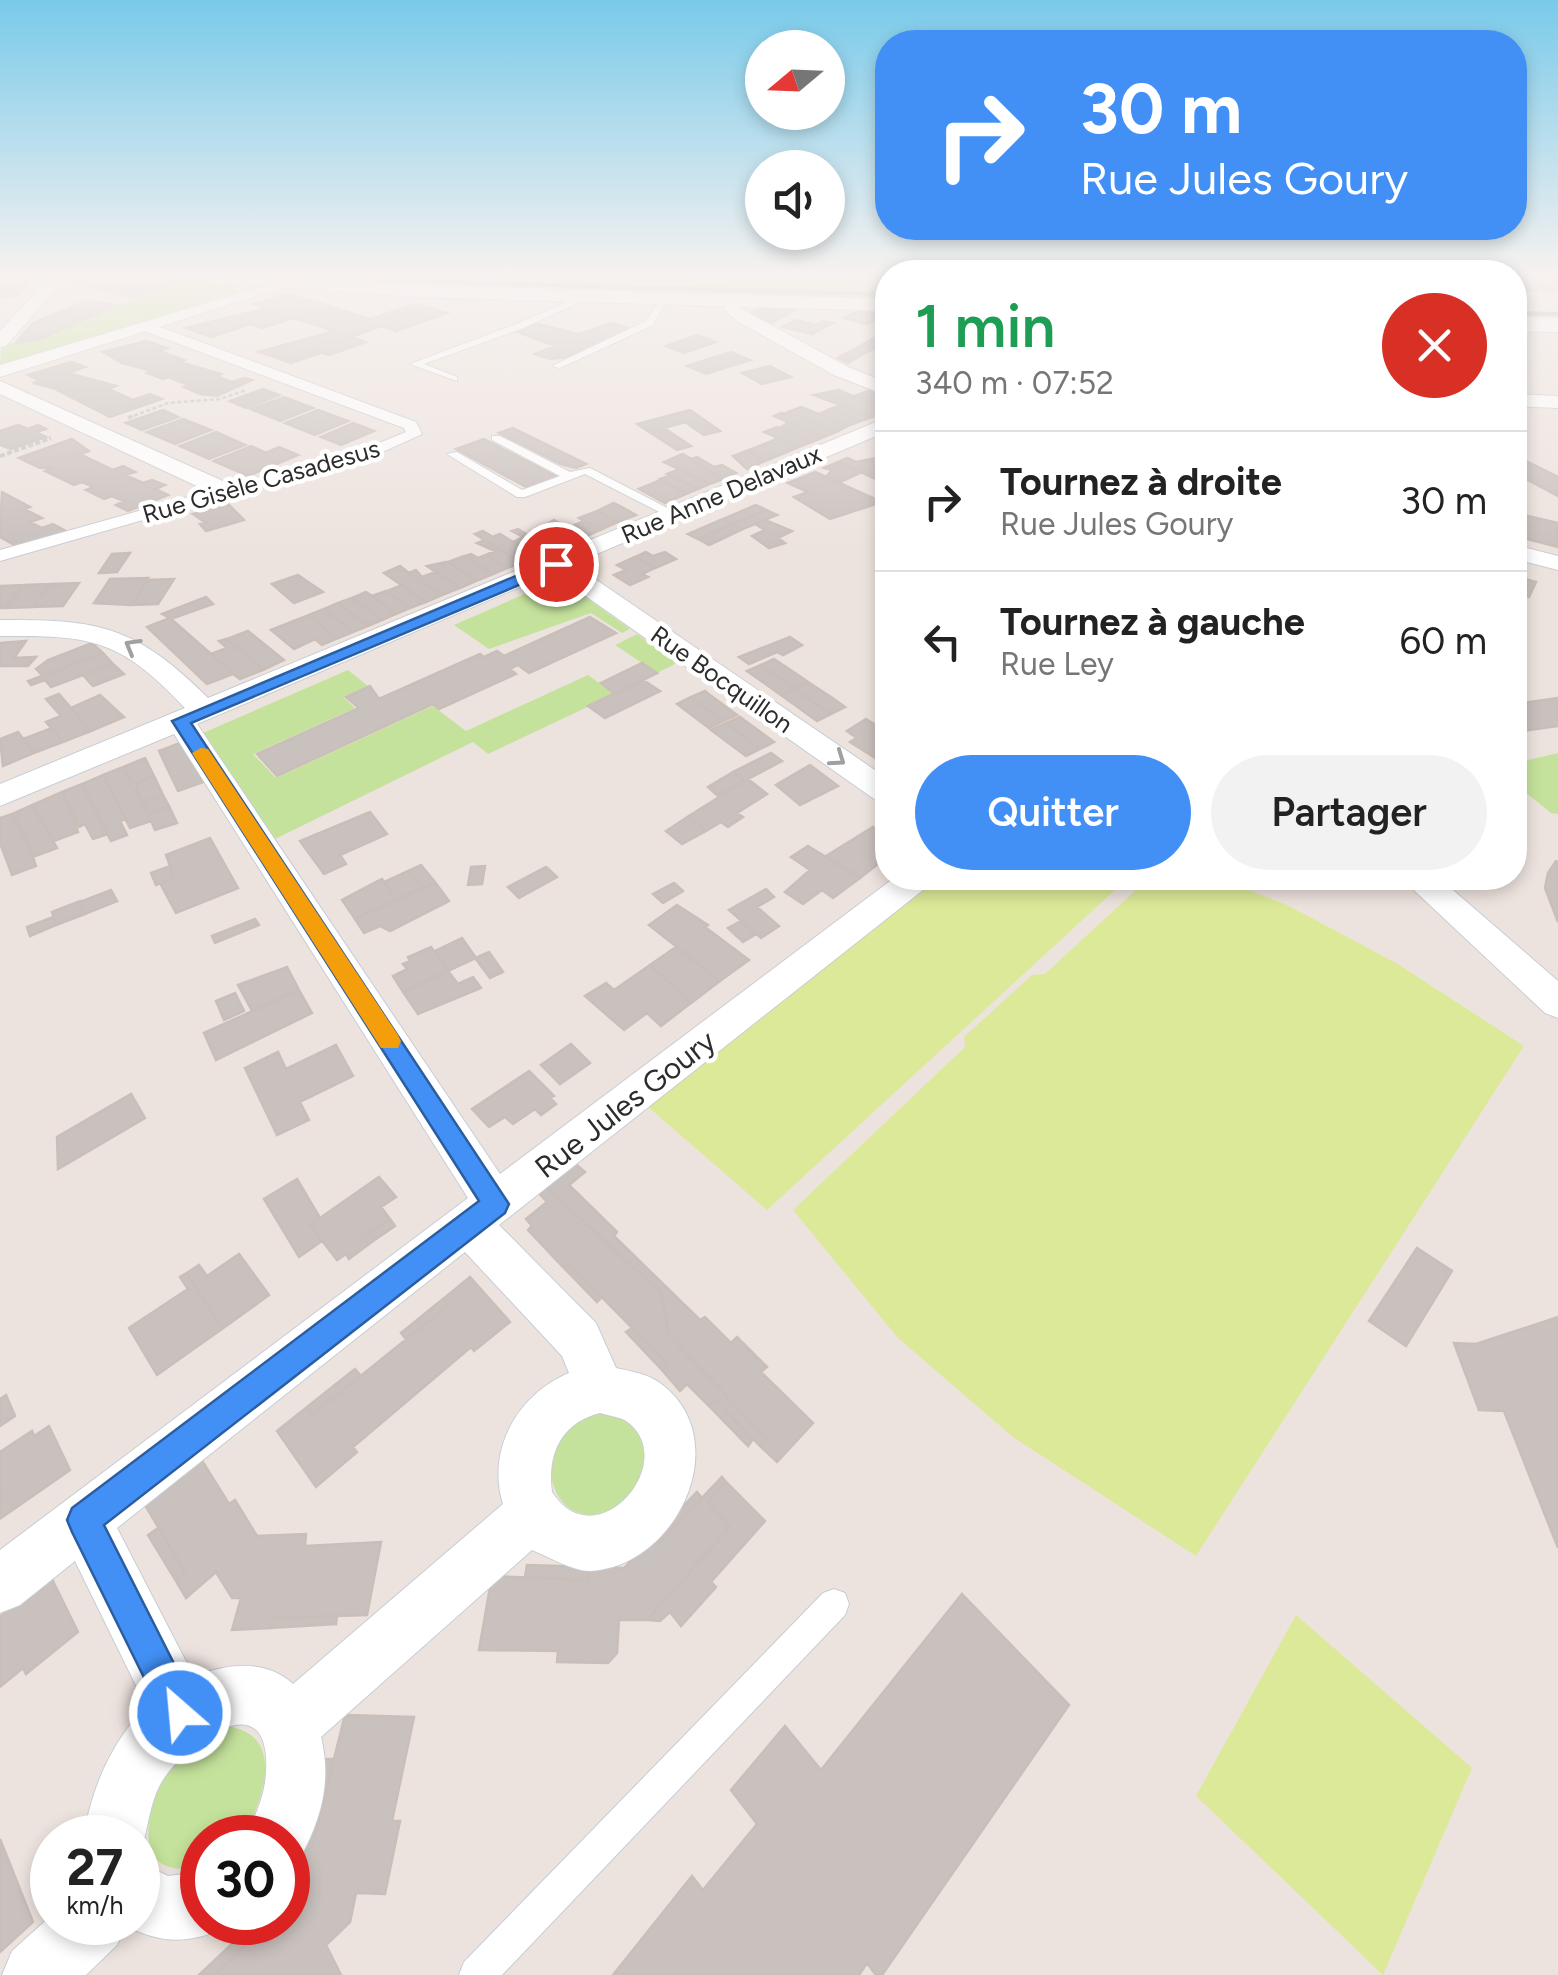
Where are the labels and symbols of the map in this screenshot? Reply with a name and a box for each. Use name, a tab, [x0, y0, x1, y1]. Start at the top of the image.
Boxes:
north arrow	[745, 30, 845, 130]
street label: Rue Gisèle Casadesus	[139, 433, 383, 529]
street label: Rue Anne Delavaux	[617, 438, 826, 550]
pin	[514, 522, 599, 607]
street label: Rue Bocquillon	[645, 619, 799, 739]
one-way arrow	[125, 639, 143, 659]
one-way arrow	[826, 747, 845, 765]
street label: Rue Jules Goury	[527, 1022, 723, 1186]
position arrow	[128, 1661, 232, 1765]
speed limit sign: 30	[180, 1815, 310, 1945]

